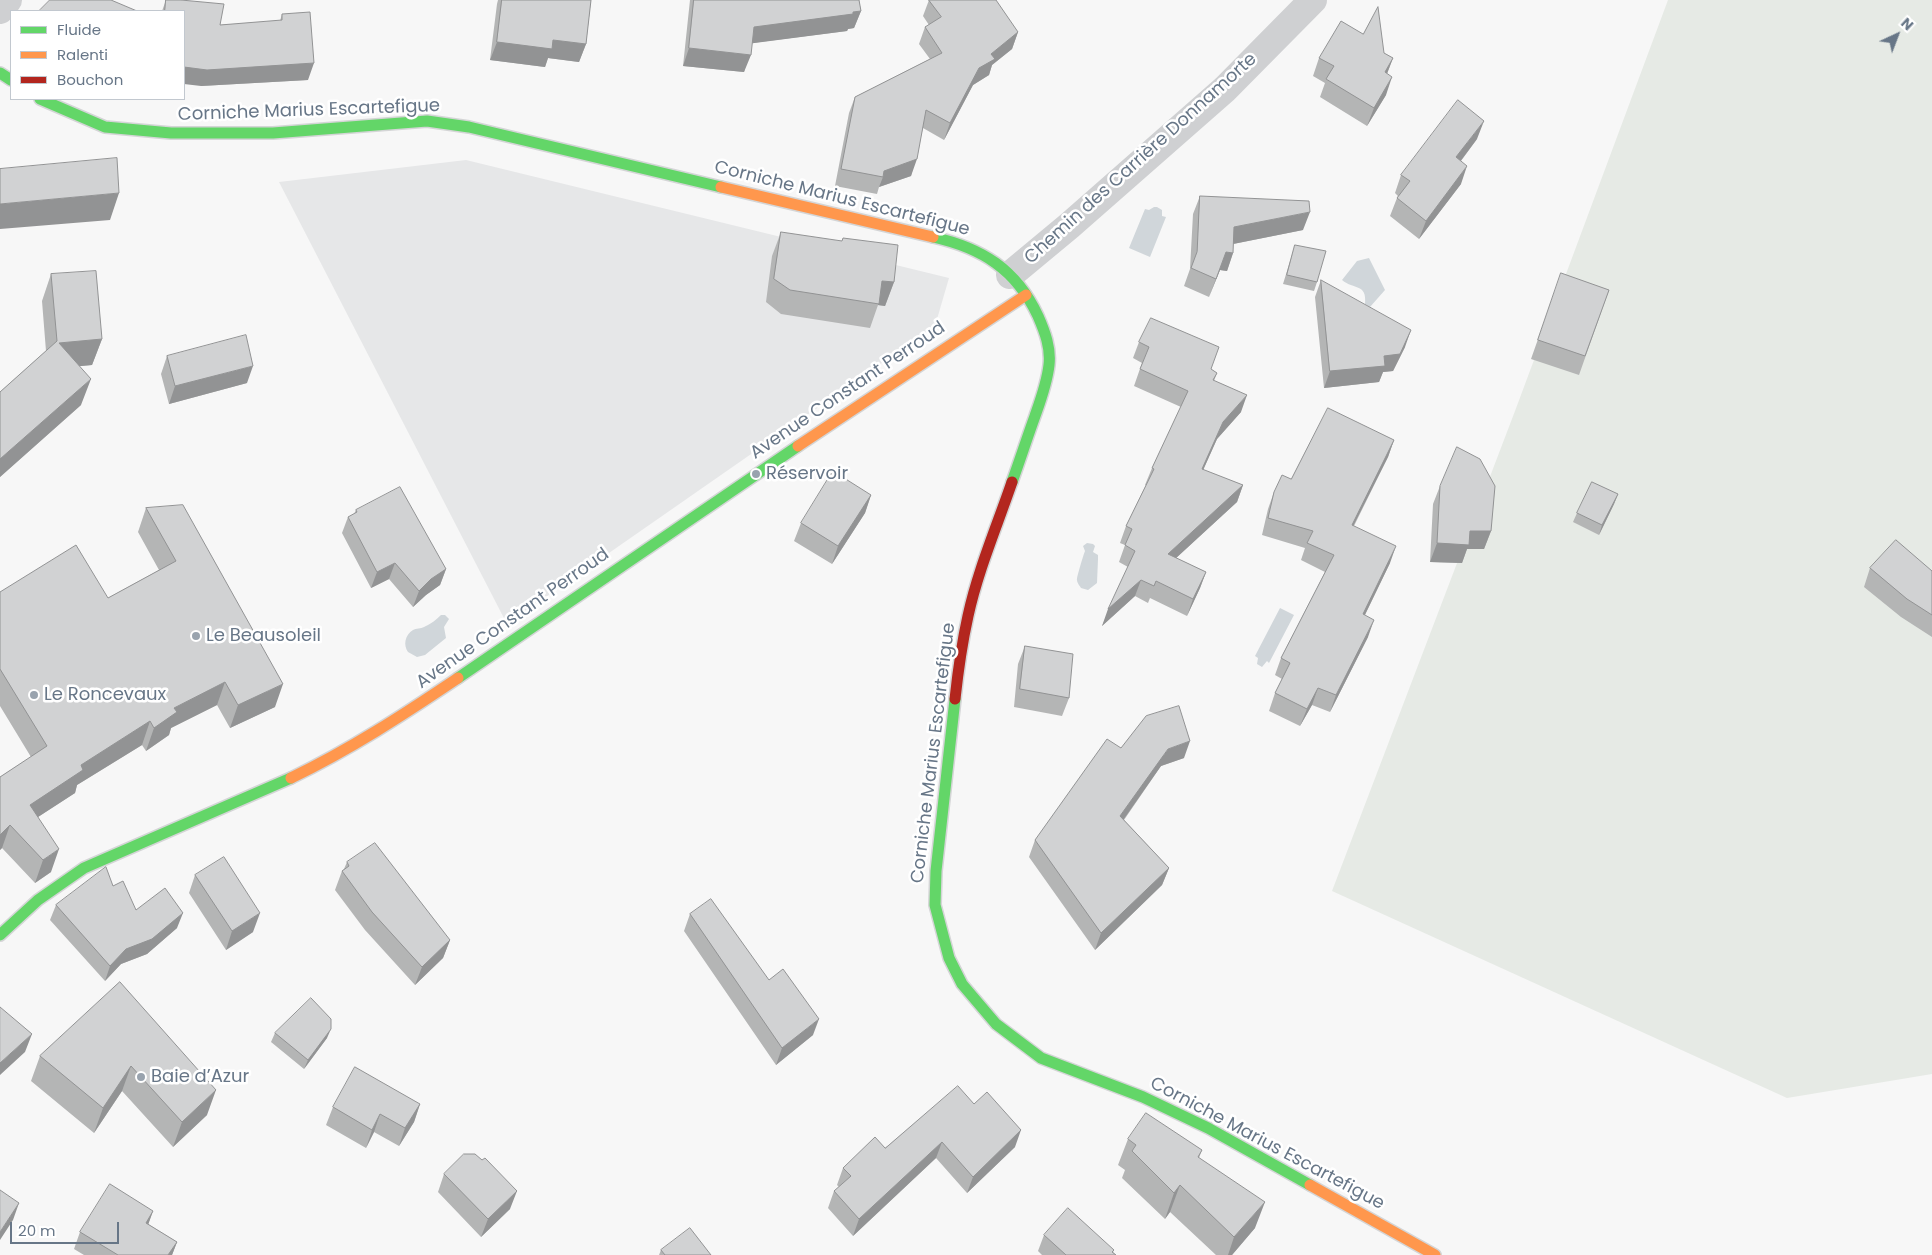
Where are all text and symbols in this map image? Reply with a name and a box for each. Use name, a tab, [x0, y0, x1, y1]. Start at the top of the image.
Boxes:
legend	[10, 10, 185, 100]
north arrow	[1872, 10, 1922, 60]
text: N	[1897, 13, 1918, 35]
text: Fluide	[57, 19, 101, 40]
text: Ralenti	[57, 44, 108, 65]
street label: Chemin des Carrière Donnamorte	[1020, 49, 1262, 269]
text: Bouchon	[57, 69, 123, 90]
street label: Corniche Marius Escartefigue	[178, 96, 440, 126]
street label: Corniche Marius Escartefigue	[712, 157, 972, 241]
street label: Avenue Constant Perroud	[746, 318, 950, 464]
place label: Réservoir	[766, 463, 848, 485]
marker: Réservoir	[750, 468, 762, 480]
street label: Avenue Constant Perroud	[412, 544, 614, 694]
street label: Corniche Marius Escartefigue	[907, 621, 961, 885]
place label: Le Beausoleil	[206, 625, 321, 647]
marker: Le Beausoleil	[190, 630, 202, 642]
place label: Le Roncevaux	[44, 684, 166, 706]
marker: Le Roncevaux	[28, 689, 40, 701]
place label: Baie d’Azur	[151, 1066, 249, 1088]
marker: Baie d’Azur	[135, 1071, 147, 1083]
street label: Corniche Marius Escartefigue	[1146, 1073, 1388, 1215]
scale bar	[12, 1212, 121, 1244]
text: 20 m	[18, 1220, 56, 1241]

